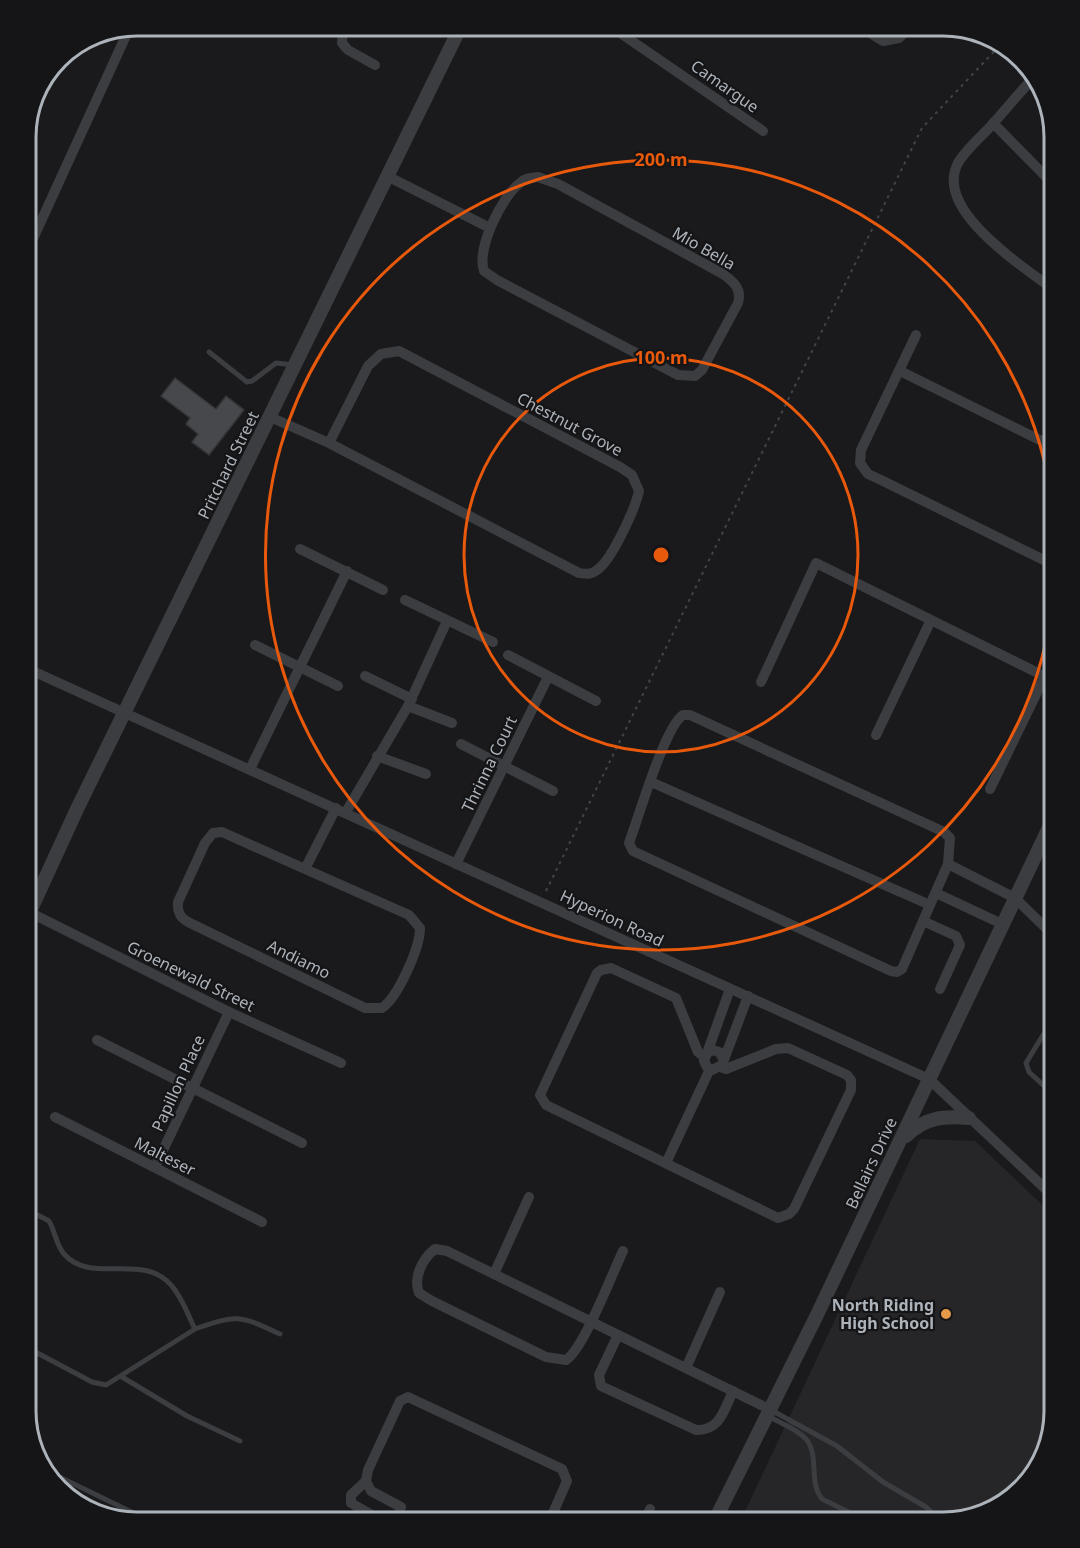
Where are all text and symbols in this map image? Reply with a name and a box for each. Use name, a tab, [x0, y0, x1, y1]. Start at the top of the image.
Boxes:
street label: Camargue	[687, 55, 763, 117]
text: 200 m	[634, 147, 688, 171]
street label: Mio Bella	[669, 221, 739, 275]
text: 100 m	[634, 345, 688, 369]
street label: Chestnut Grove	[513, 387, 627, 461]
street label: Pritchard Street	[192, 407, 264, 523]
centre of rings	[651, 545, 671, 565]
street label: Thrinna Court	[456, 712, 522, 816]
street label: Hyperion Road	[557, 884, 667, 952]
street label: Andiamo	[264, 934, 334, 984]
street label: Groenewald Street	[123, 936, 259, 1017]
street label: Papillon Place	[146, 1031, 210, 1135]
street label: Bellairs Drive	[840, 1114, 902, 1212]
street label: Malteser	[131, 1131, 200, 1181]
place label: North Riding High School	[832, 1294, 934, 1334]
marker: North Riding High School	[939, 1307, 953, 1321]

